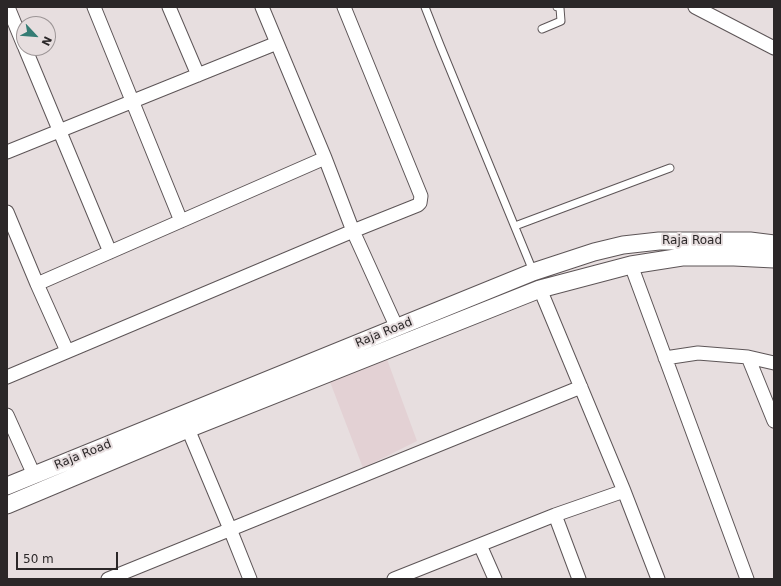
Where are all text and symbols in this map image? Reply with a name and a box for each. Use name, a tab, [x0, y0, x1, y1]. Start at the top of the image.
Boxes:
north arrow	[16, 16, 56, 56]
text: N	[38, 34, 54, 48]
street label: Raja Road	[662, 234, 722, 248]
street label: Raja Road	[353, 315, 415, 351]
street label: Raja Road	[52, 437, 114, 473]
scale bar	[18, 544, 120, 570]
text: 50 m	[23, 552, 54, 566]

